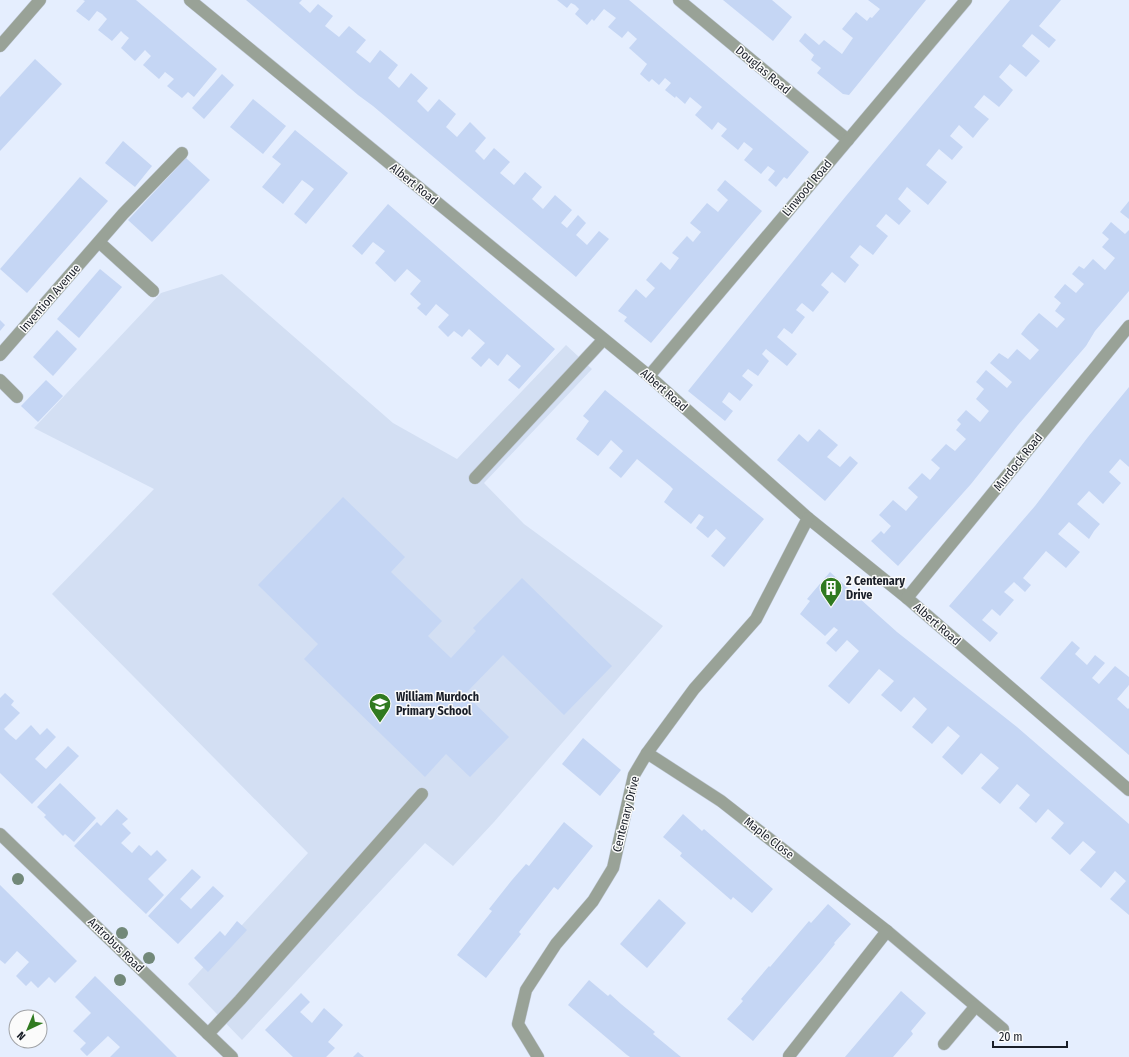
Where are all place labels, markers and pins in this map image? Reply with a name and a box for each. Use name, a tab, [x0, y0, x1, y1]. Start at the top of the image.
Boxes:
place label: 2 Centenary Drive	[845, 574, 905, 602]
building icon: 2 Centenary Drive	[818, 575, 844, 608]
place label: William Murdoch Primary School	[396, 690, 479, 718]
school or university icon: William Murdoch Primary School	[367, 691, 393, 724]

